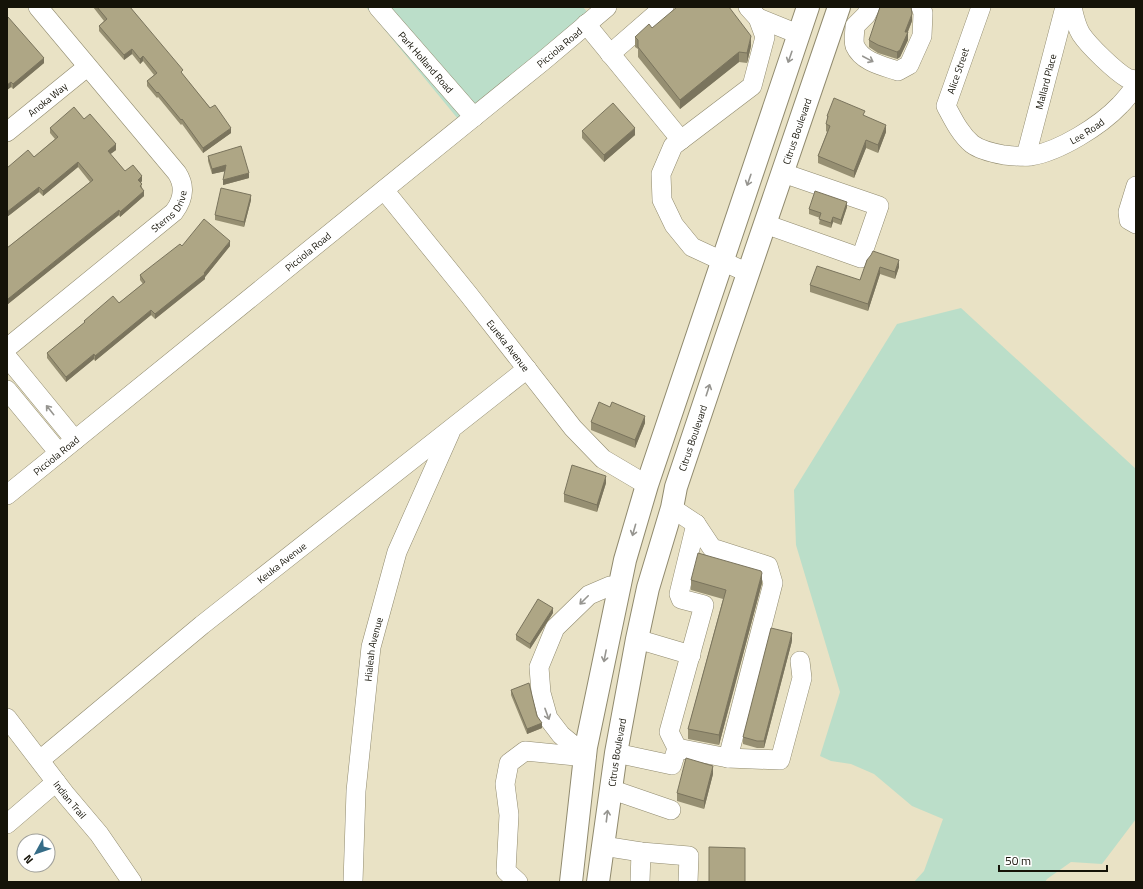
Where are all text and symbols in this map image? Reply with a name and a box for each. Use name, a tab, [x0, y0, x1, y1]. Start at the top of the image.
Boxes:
street label: Picciola Road	[533, 24, 585, 71]
street label: Park Holland Road	[395, 28, 457, 96]
street label: Alice Street	[943, 46, 973, 96]
one-way arrow	[786, 51, 794, 63]
street label: Mallard Place	[1031, 52, 1060, 111]
one-way arrow	[862, 56, 874, 63]
street label: Anoka Way	[24, 78, 71, 120]
street label: Citrus Boulevard	[778, 96, 815, 166]
street label: Lee Road	[1067, 114, 1107, 148]
one-way arrow	[744, 174, 752, 186]
street label: Sterns Drive	[147, 190, 190, 236]
street label: Picciola Road	[281, 228, 334, 275]
street label: Eureka Avenue	[483, 316, 534, 375]
one-way arrow	[705, 385, 713, 397]
street label: Citrus Boulevard	[674, 403, 711, 473]
one-way arrow	[46, 405, 55, 415]
street label: Picciola Road	[30, 432, 82, 479]
one-way arrow	[630, 523, 637, 536]
street label: Keuka Avenue	[254, 538, 309, 587]
one-way arrow	[579, 595, 589, 605]
street label: Hialeah Avenue	[360, 615, 386, 682]
one-way arrow	[601, 650, 609, 663]
one-way arrow	[544, 707, 552, 719]
street label: Citrus Boulevard	[604, 717, 630, 788]
street label: Indian Trail	[50, 777, 90, 822]
one-way arrow	[603, 809, 611, 822]
north arrow	[16, 833, 56, 873]
scale bar	[999, 847, 1107, 873]
text: N	[20, 851, 37, 867]
text: 50 m	[1005, 851, 1031, 870]

